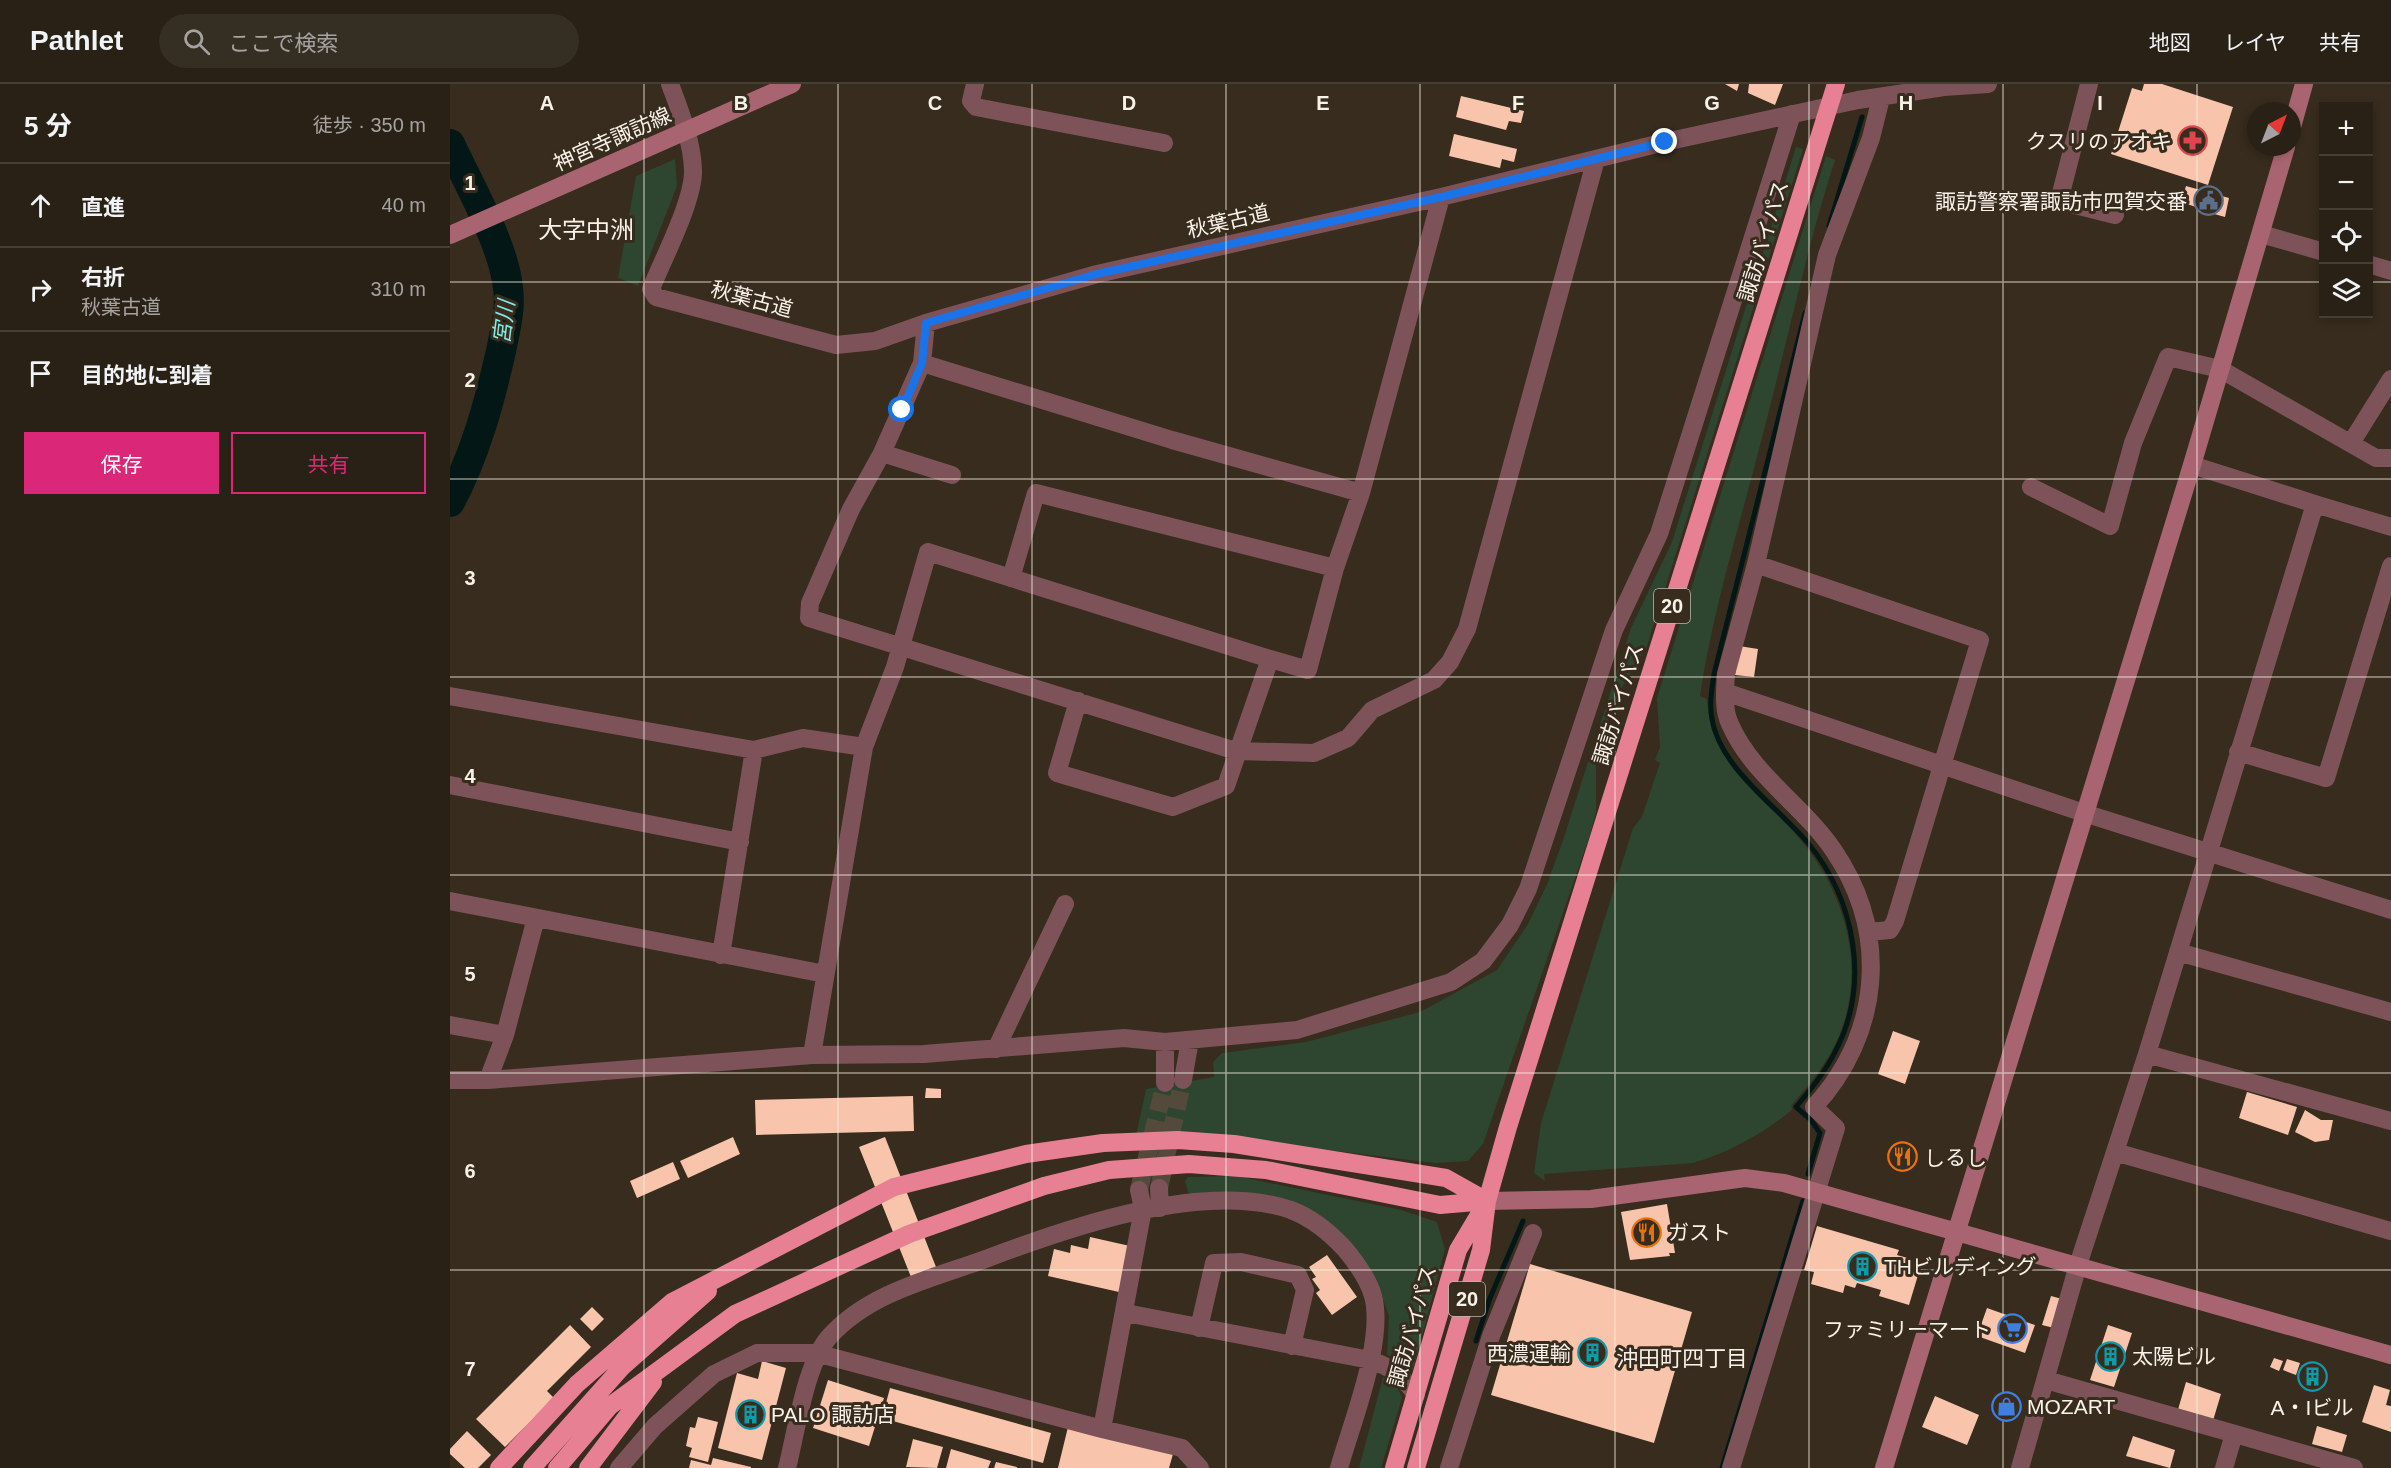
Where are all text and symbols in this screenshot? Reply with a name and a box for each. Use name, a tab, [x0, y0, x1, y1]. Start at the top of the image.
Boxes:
search box	[159, 14, 579, 68]
text: Pathlet	[30, 25, 123, 56]
icon: search	[180, 25, 213, 58]
text: ここで検索	[228, 31, 338, 56]
text: 地図	[2149, 31, 2191, 54]
text: レイヤ	[2224, 31, 2286, 54]
text: 共有	[2319, 31, 2361, 54]
text: A	[540, 92, 554, 114]
text: B	[734, 92, 748, 114]
text: C	[928, 92, 942, 114]
text: D	[1122, 92, 1136, 114]
text: E	[1316, 92, 1330, 114]
text: F	[1512, 92, 1524, 114]
text: G	[1704, 92, 1720, 114]
text: H	[1899, 92, 1913, 114]
text: I	[2097, 92, 2103, 114]
north arrow	[2247, 102, 2301, 156]
map controls	[2319, 102, 2373, 318]
button: +	[2319, 102, 2373, 156]
street label: 神宮寺諏訪線	[550, 103, 674, 175]
text: 5 分	[24, 111, 72, 141]
text: 徒歩 · 350 m	[313, 114, 426, 136]
pharmacy icon: クスリのアオキ	[2177, 125, 2209, 157]
route end	[1651, 128, 1677, 154]
place label: クスリのアオキ	[2026, 130, 2172, 153]
button: −	[2319, 156, 2373, 210]
text: 1	[464, 172, 476, 194]
street label: 諏訪バイパス	[1734, 178, 1792, 304]
public building icon: 諏訪警察署諏訪市四賀交番	[2192, 185, 2224, 217]
icon: ahead	[24, 189, 57, 222]
place label: 諏訪警察署諏訪市四賀交番	[1935, 190, 2187, 213]
text: 40 m	[382, 194, 426, 216]
text: 直進	[81, 195, 125, 220]
street label: 秋葉古道	[1184, 200, 1272, 242]
button: locate	[2319, 210, 2373, 264]
district label: 大字中洲	[538, 216, 634, 243]
button: layers	[2319, 264, 2373, 318]
text: 右折	[81, 265, 125, 290]
icon: right	[24, 273, 57, 306]
street label: 秋葉古道	[708, 277, 796, 321]
text: 310 m	[370, 278, 426, 300]
text: 秋葉古道	[81, 296, 161, 318]
water label: 宮川	[489, 297, 519, 345]
icon: arrive	[24, 357, 57, 390]
text: 目的地に到着	[81, 363, 213, 388]
text: 2	[464, 369, 476, 391]
route start	[888, 396, 914, 422]
button: 保存	[24, 432, 219, 494]
button: 共有	[231, 432, 426, 494]
text: 3	[464, 567, 476, 589]
road number: 20	[1654, 589, 1690, 623]
street label: 諏訪バイパス	[1589, 641, 1647, 767]
text: 4	[464, 765, 476, 787]
text: 5	[464, 963, 476, 985]
restaurant icon: しるし	[1887, 1141, 1919, 1173]
place label: しるし	[1924, 1146, 1987, 1169]
text: 6	[464, 1160, 476, 1182]
restaurant icon: ガスト	[1631, 1216, 1663, 1248]
place label: ガスト	[1668, 1221, 1731, 1244]
building icon: THビルディング	[1847, 1250, 1879, 1282]
place label: THビルディング	[1884, 1255, 2037, 1278]
street label: 諏訪バイパス	[1384, 1262, 1440, 1390]
road number: 20	[1449, 1282, 1485, 1316]
supermarket icon: ファミリーマート	[1996, 1313, 2028, 1345]
place label: ファミリーマート	[1823, 1318, 1991, 1341]
building icon: 西濃運輸	[1576, 1337, 1608, 1369]
building icon: 太陽ビル	[2095, 1340, 2127, 1372]
place label: 西濃運輸	[1487, 1342, 1571, 1365]
place label: 太陽ビル	[2132, 1345, 2216, 1368]
district label: 沖田町四丁目	[1616, 1346, 1748, 1371]
text: 7	[464, 1358, 476, 1380]
building icon: A・Iビル	[2296, 1360, 2328, 1392]
shop icon: MOZART	[1990, 1390, 2022, 1422]
place label: MOZART	[2027, 1395, 2115, 1418]
place label: A・Iビル	[2271, 1396, 2353, 1419]
building icon: PALO 諏訪店	[734, 1398, 766, 1430]
place label: PALO 諏訪店	[771, 1403, 894, 1426]

